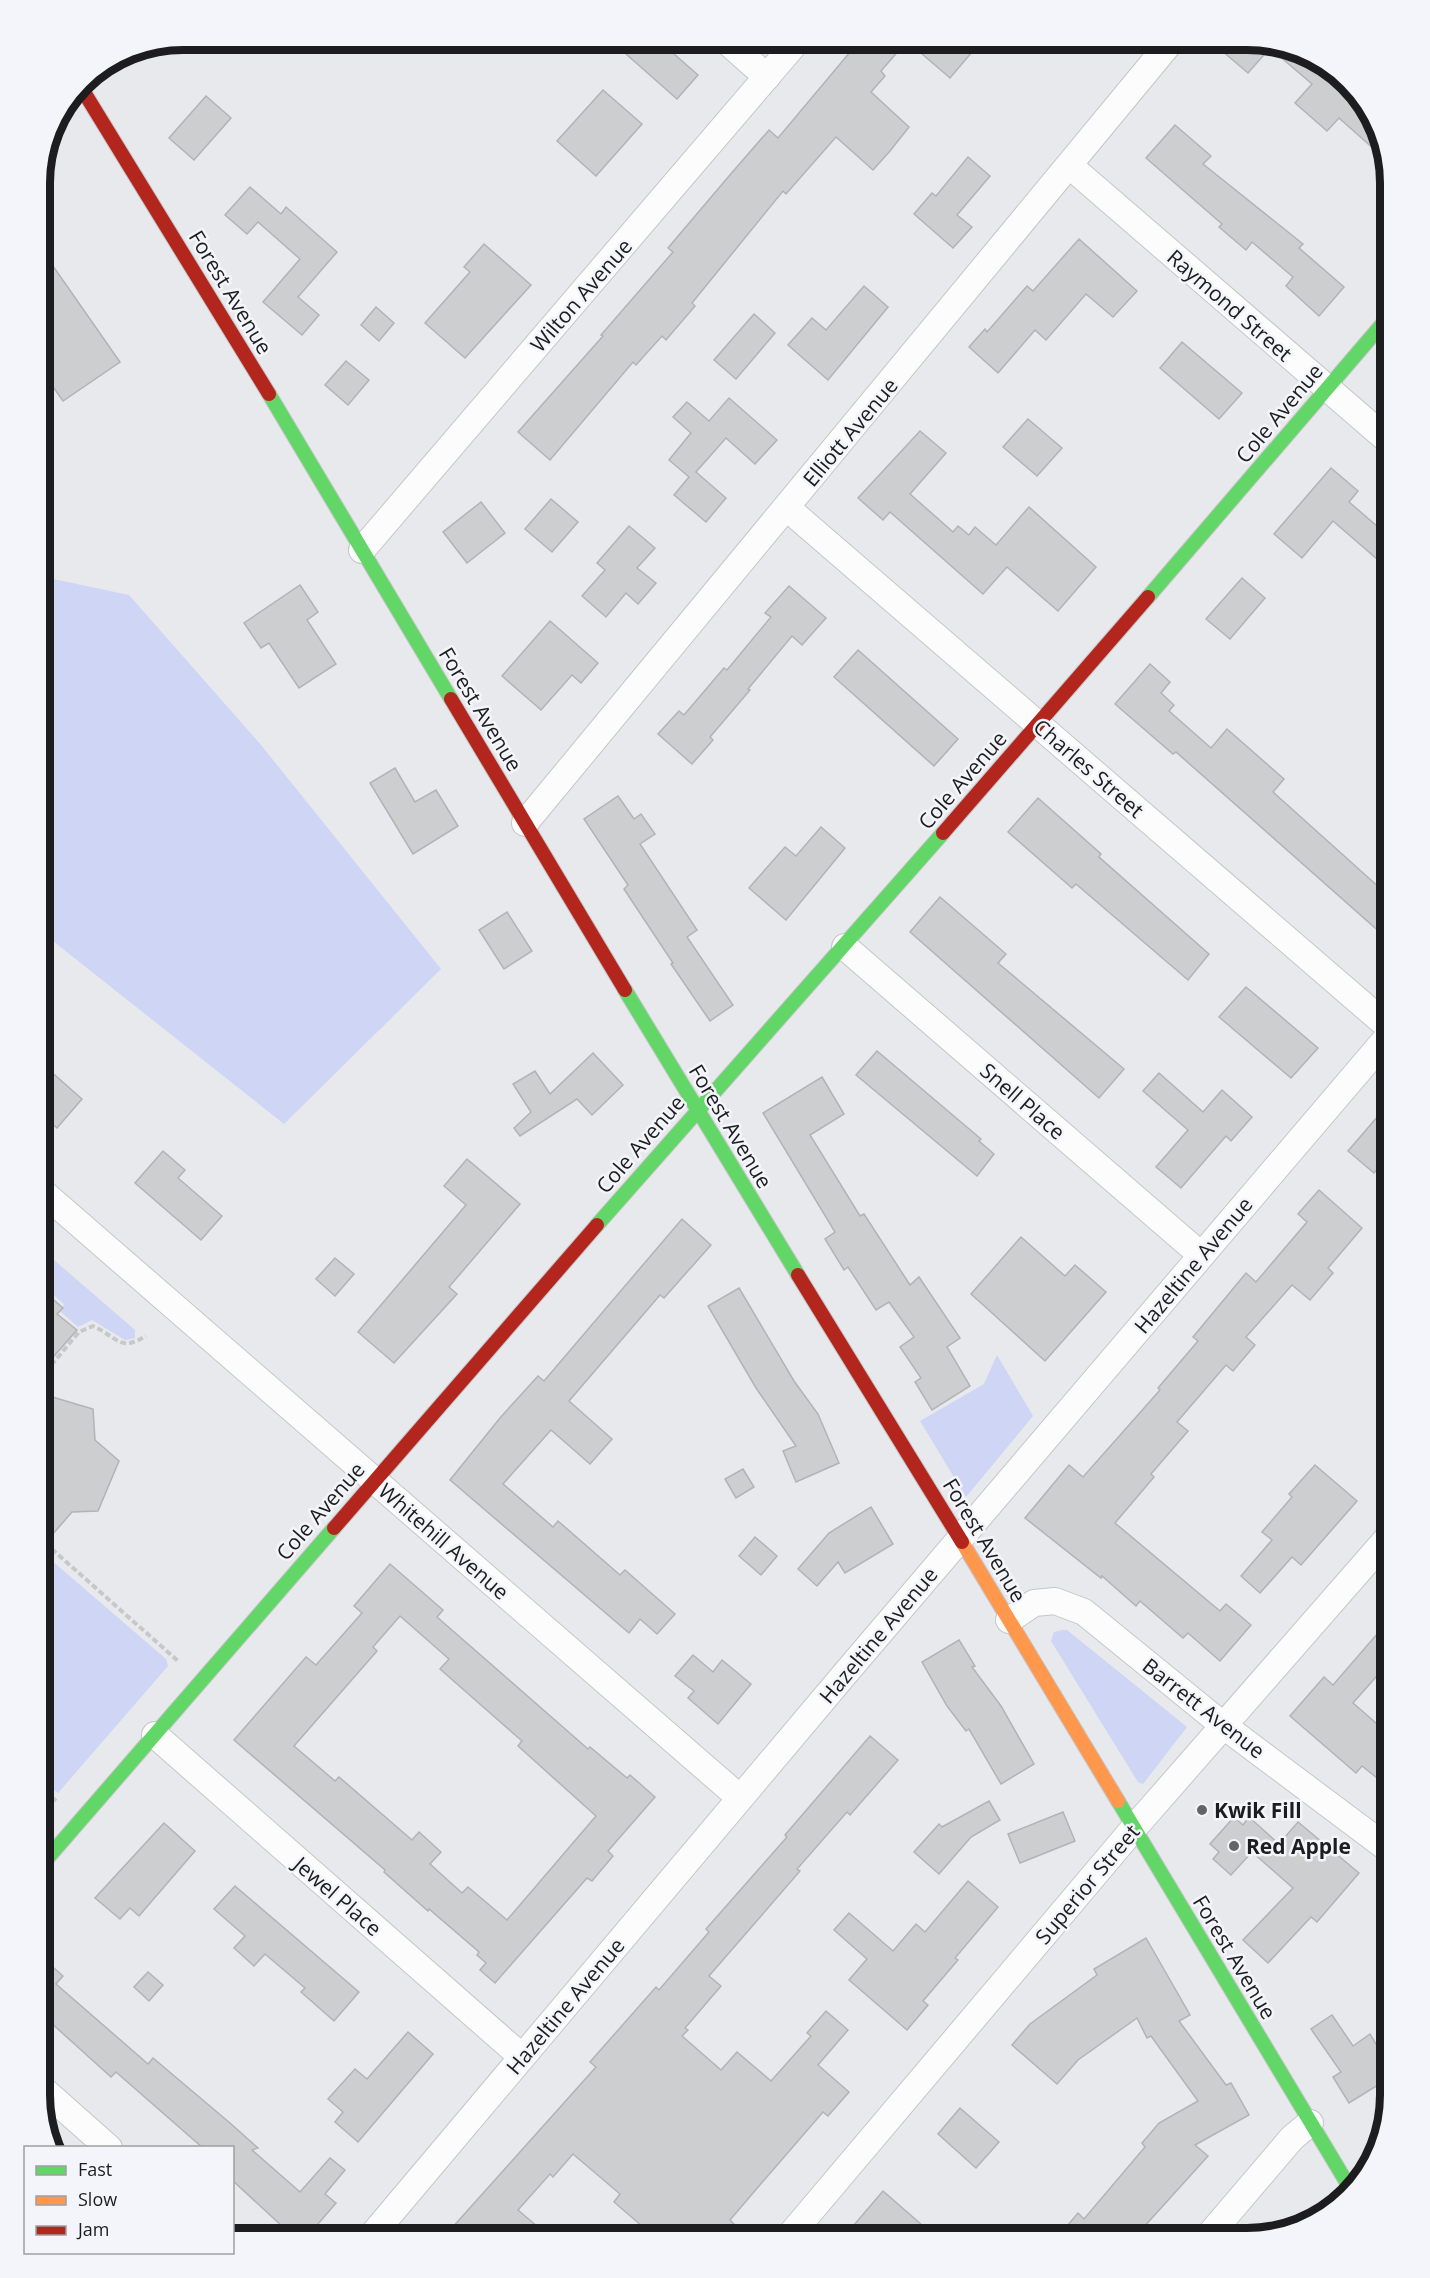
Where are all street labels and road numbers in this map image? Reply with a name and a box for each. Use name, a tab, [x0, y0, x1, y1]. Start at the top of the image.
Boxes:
street label: Forest Avenue	[183, 225, 279, 359]
street label: Wilton Avenue	[524, 232, 638, 358]
street label: Raymond Street	[1162, 243, 1298, 367]
street label: Cole Avenue	[1229, 357, 1329, 469]
street label: Elliott Avenue	[796, 372, 904, 492]
street label: Forest Avenue	[433, 642, 529, 776]
street label: Charles Street	[1028, 712, 1150, 824]
street label: Cole Avenue	[912, 725, 1012, 835]
street label: Snell Place	[975, 1056, 1071, 1146]
street label: Forest Avenue	[683, 1059, 779, 1193]
street label: Cole Avenue	[590, 1089, 690, 1199]
street label: Hazeltine Avenue	[1128, 1191, 1258, 1339]
street label: Cole Avenue	[270, 1456, 370, 1566]
street label: Forest Avenue	[937, 1473, 1033, 1607]
street label: Whitehill Avenue	[373, 1477, 515, 1605]
street label: Hazeltine Avenue	[813, 1561, 943, 1709]
street label: Barrett Avenue	[1137, 1651, 1271, 1765]
street label: Superior Street	[1029, 1818, 1145, 1950]
street label: Jewel Place	[287, 1849, 388, 1942]
street label: Forest Avenue	[1187, 1890, 1283, 2024]
street label: Hazeltine Avenue	[500, 1932, 630, 2080]

